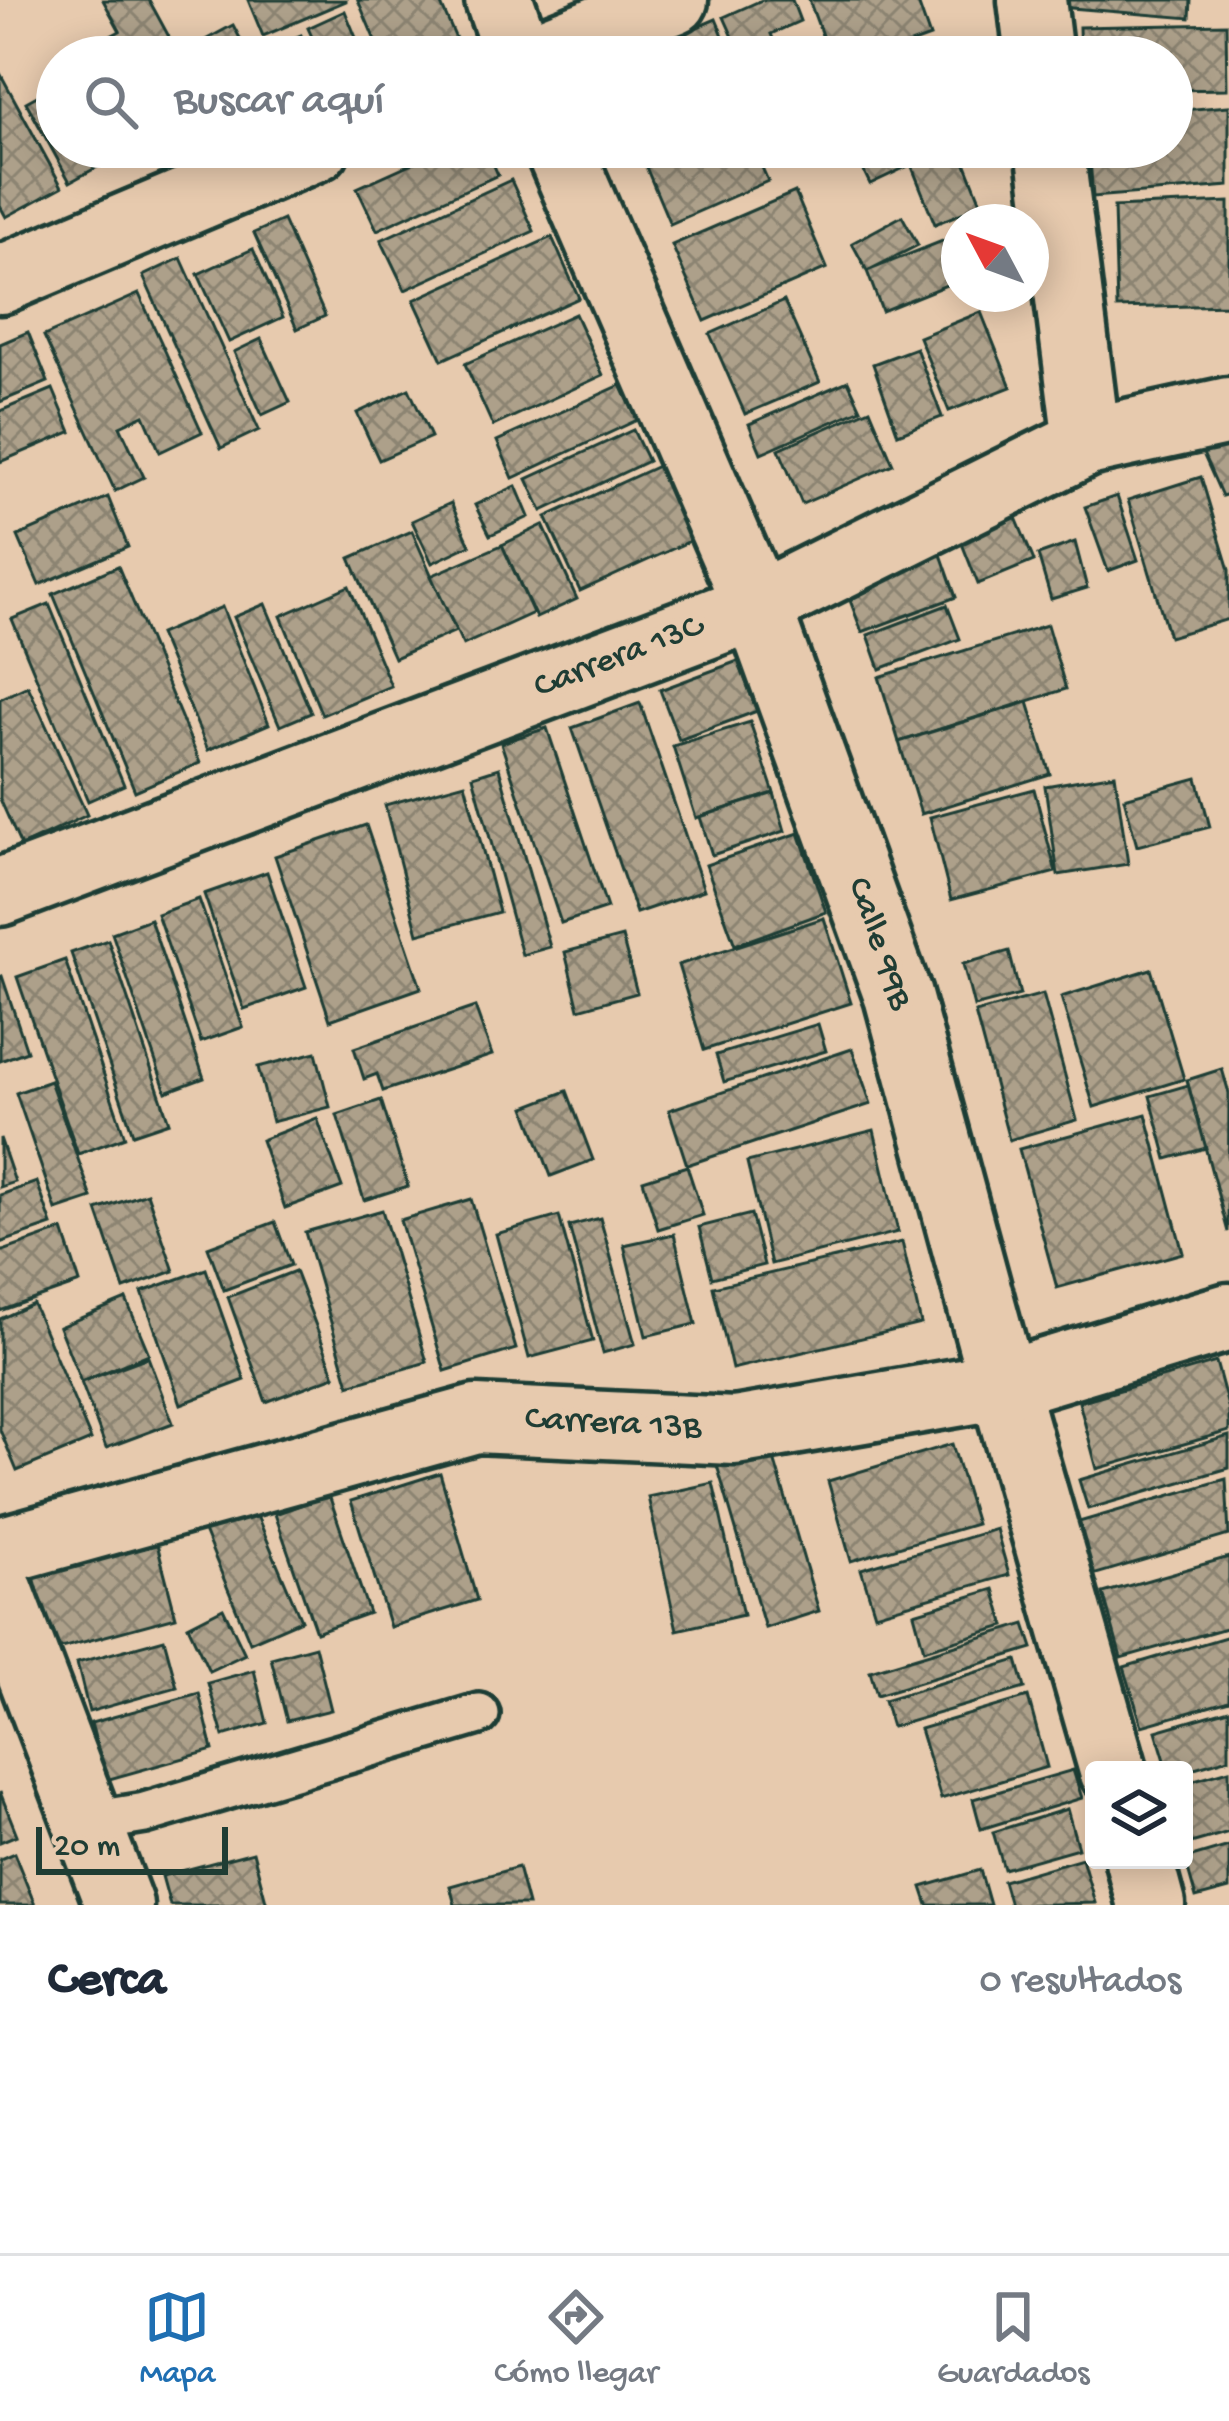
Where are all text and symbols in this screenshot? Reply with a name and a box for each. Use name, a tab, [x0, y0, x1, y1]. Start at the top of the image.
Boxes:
search box	[36, 36, 1193, 168]
icon: search	[78, 69, 144, 135]
text: Buscar aquí	[174, 76, 384, 129]
north arrow	[941, 204, 1049, 312]
street label: Carrera 13C	[528, 605, 712, 710]
street label: Calle 99B	[835, 872, 921, 1017]
street label: Carrera 13B	[524, 1399, 704, 1451]
map controls	[1085, 1761, 1193, 1869]
button: layers	[1085, 1761, 1193, 1869]
scale bar	[36, 1821, 228, 1874]
text: 20 m	[54, 1829, 120, 1867]
text: Cerca	[48, 1953, 166, 2013]
text: 0 resultados	[979, 1960, 1181, 2006]
tab: Mapa	[139, 2284, 215, 2394]
tab: Cómo llegar	[494, 2284, 658, 2394]
tab: Guardados	[937, 2284, 1090, 2394]

